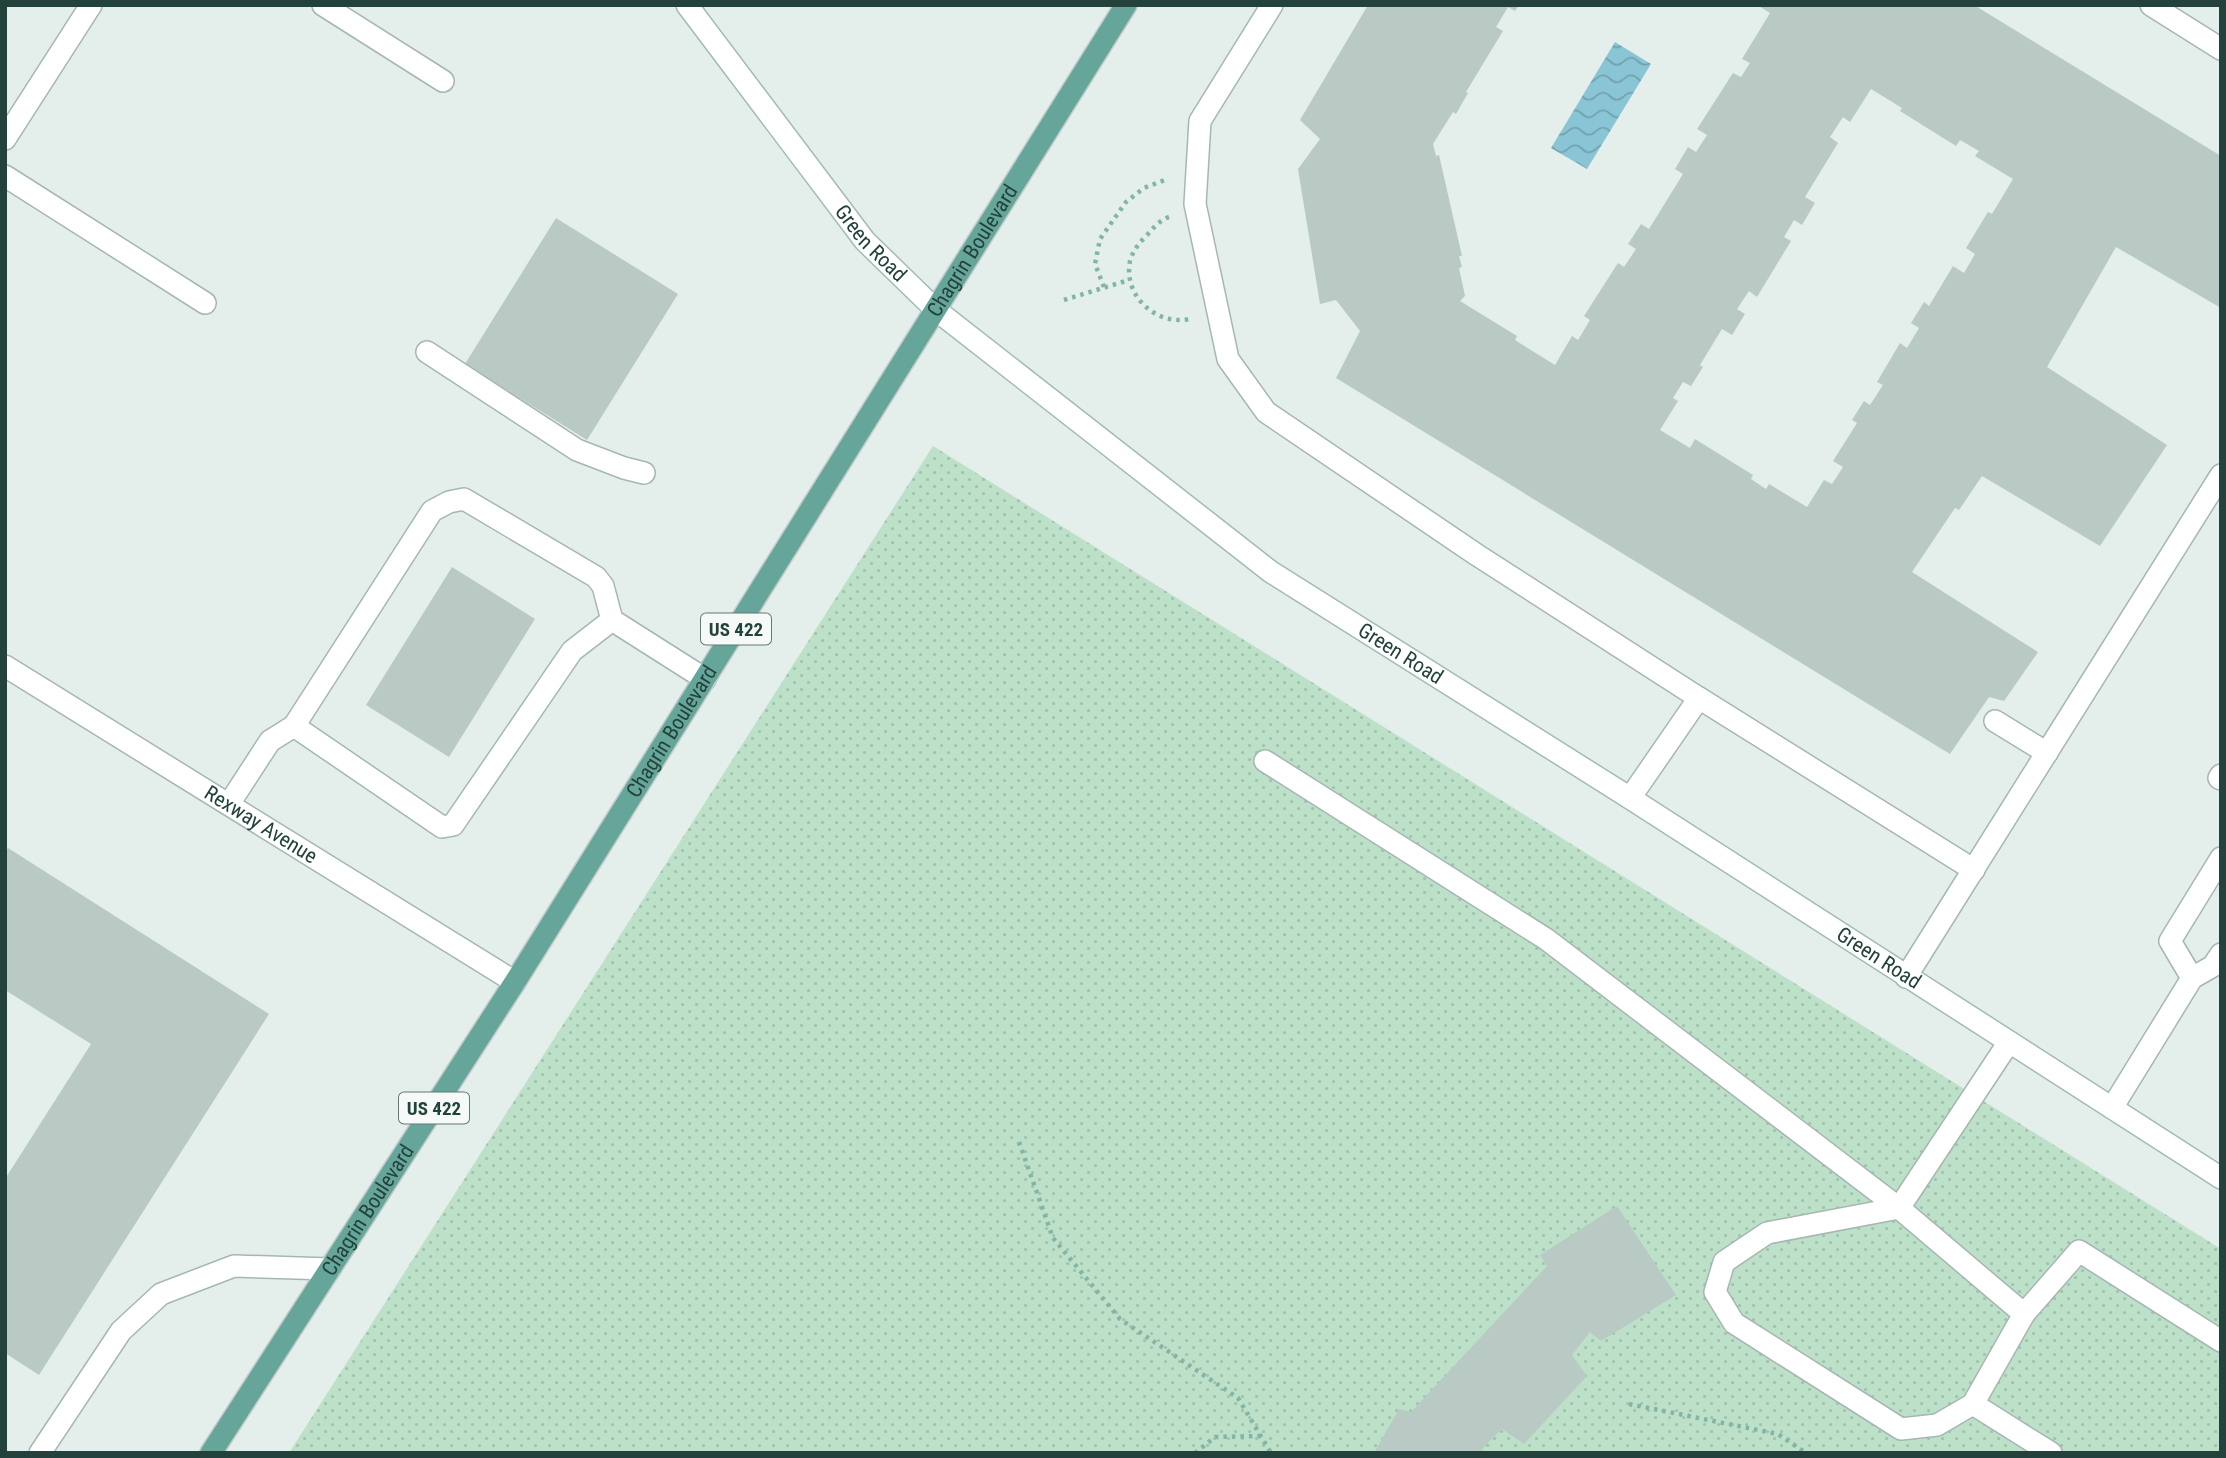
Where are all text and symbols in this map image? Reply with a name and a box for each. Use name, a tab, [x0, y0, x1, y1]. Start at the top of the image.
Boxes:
street label: Chagrin Boulevard	[922, 180, 1022, 321]
street label: Green Road	[830, 200, 911, 287]
road number: US 422	[701, 614, 771, 644]
street label: Green Road	[1354, 618, 1447, 689]
street label: Chagrin Boulevard	[621, 661, 722, 802]
street label: Rexway Avenue	[200, 781, 322, 868]
street label: Green Road	[1832, 922, 1926, 994]
road number: US 422	[399, 1092, 469, 1124]
street label: Chagrin Boulevard	[317, 1140, 419, 1280]

